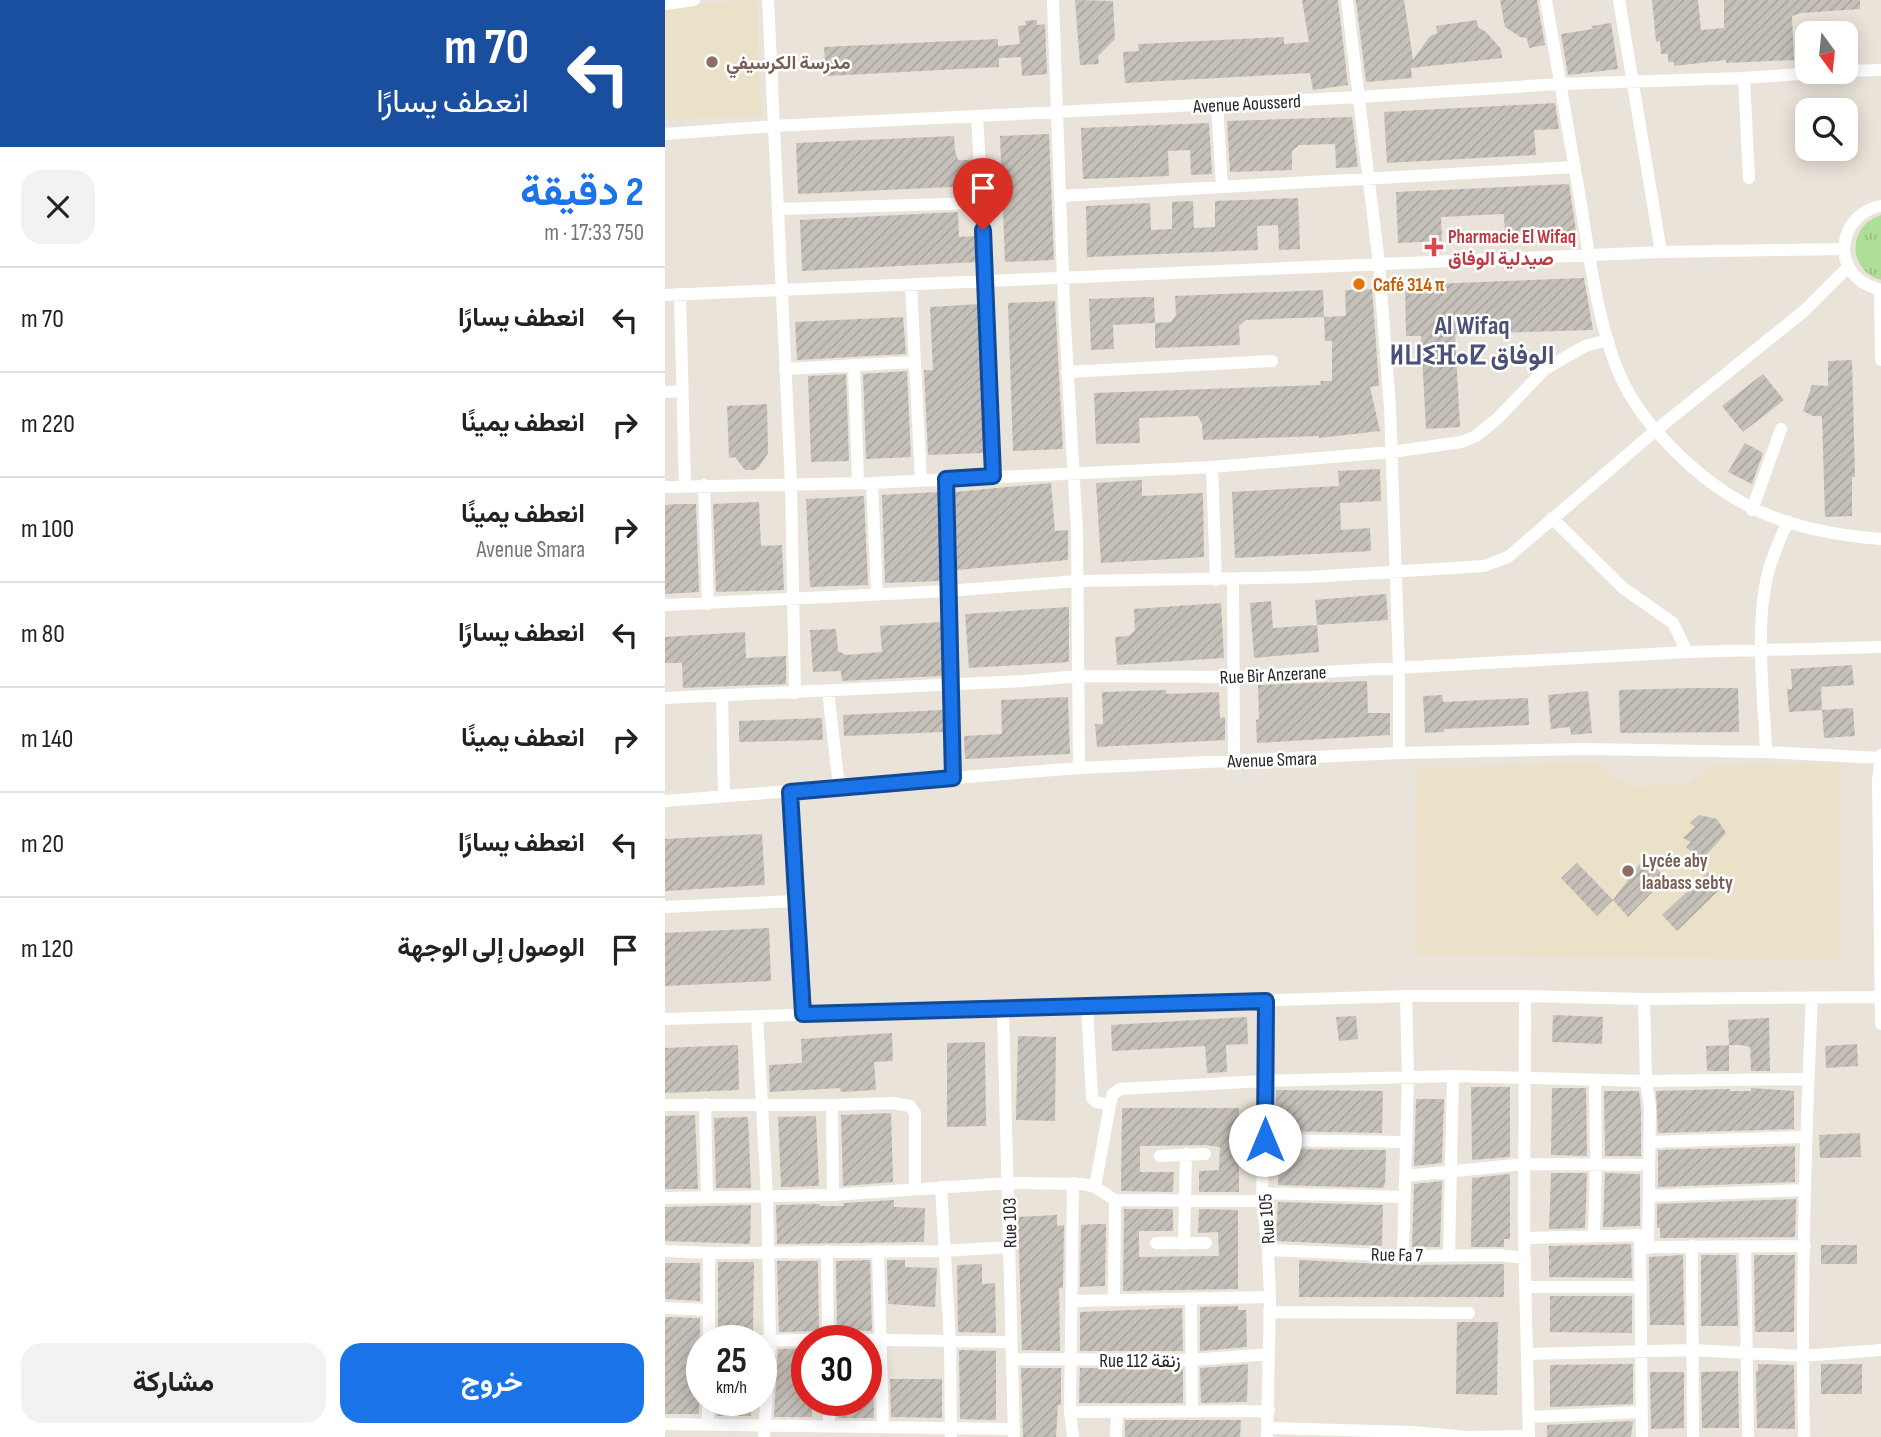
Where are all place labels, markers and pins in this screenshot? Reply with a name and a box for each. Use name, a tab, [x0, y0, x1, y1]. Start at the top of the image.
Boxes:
place label: مدرسة الكرسيفي	[726, 52, 851, 79]
marker: مدرسة الكرسيفي	[704, 54, 720, 70]
pin	[953, 158, 1013, 230]
place label: Pharmacie El Wifaq صيدلية الوفاق	[1448, 226, 1576, 271]
marker: Pharmacie El Wifaq صيدلية الوفاق	[1426, 239, 1442, 255]
place label: Café 314 π	[1373, 274, 1445, 297]
marker: Café 314 π	[1351, 276, 1367, 292]
place label: Lycée aby laabass sebty	[1642, 850, 1733, 895]
marker: Lycée aby laabass sebty	[1620, 863, 1636, 879]

